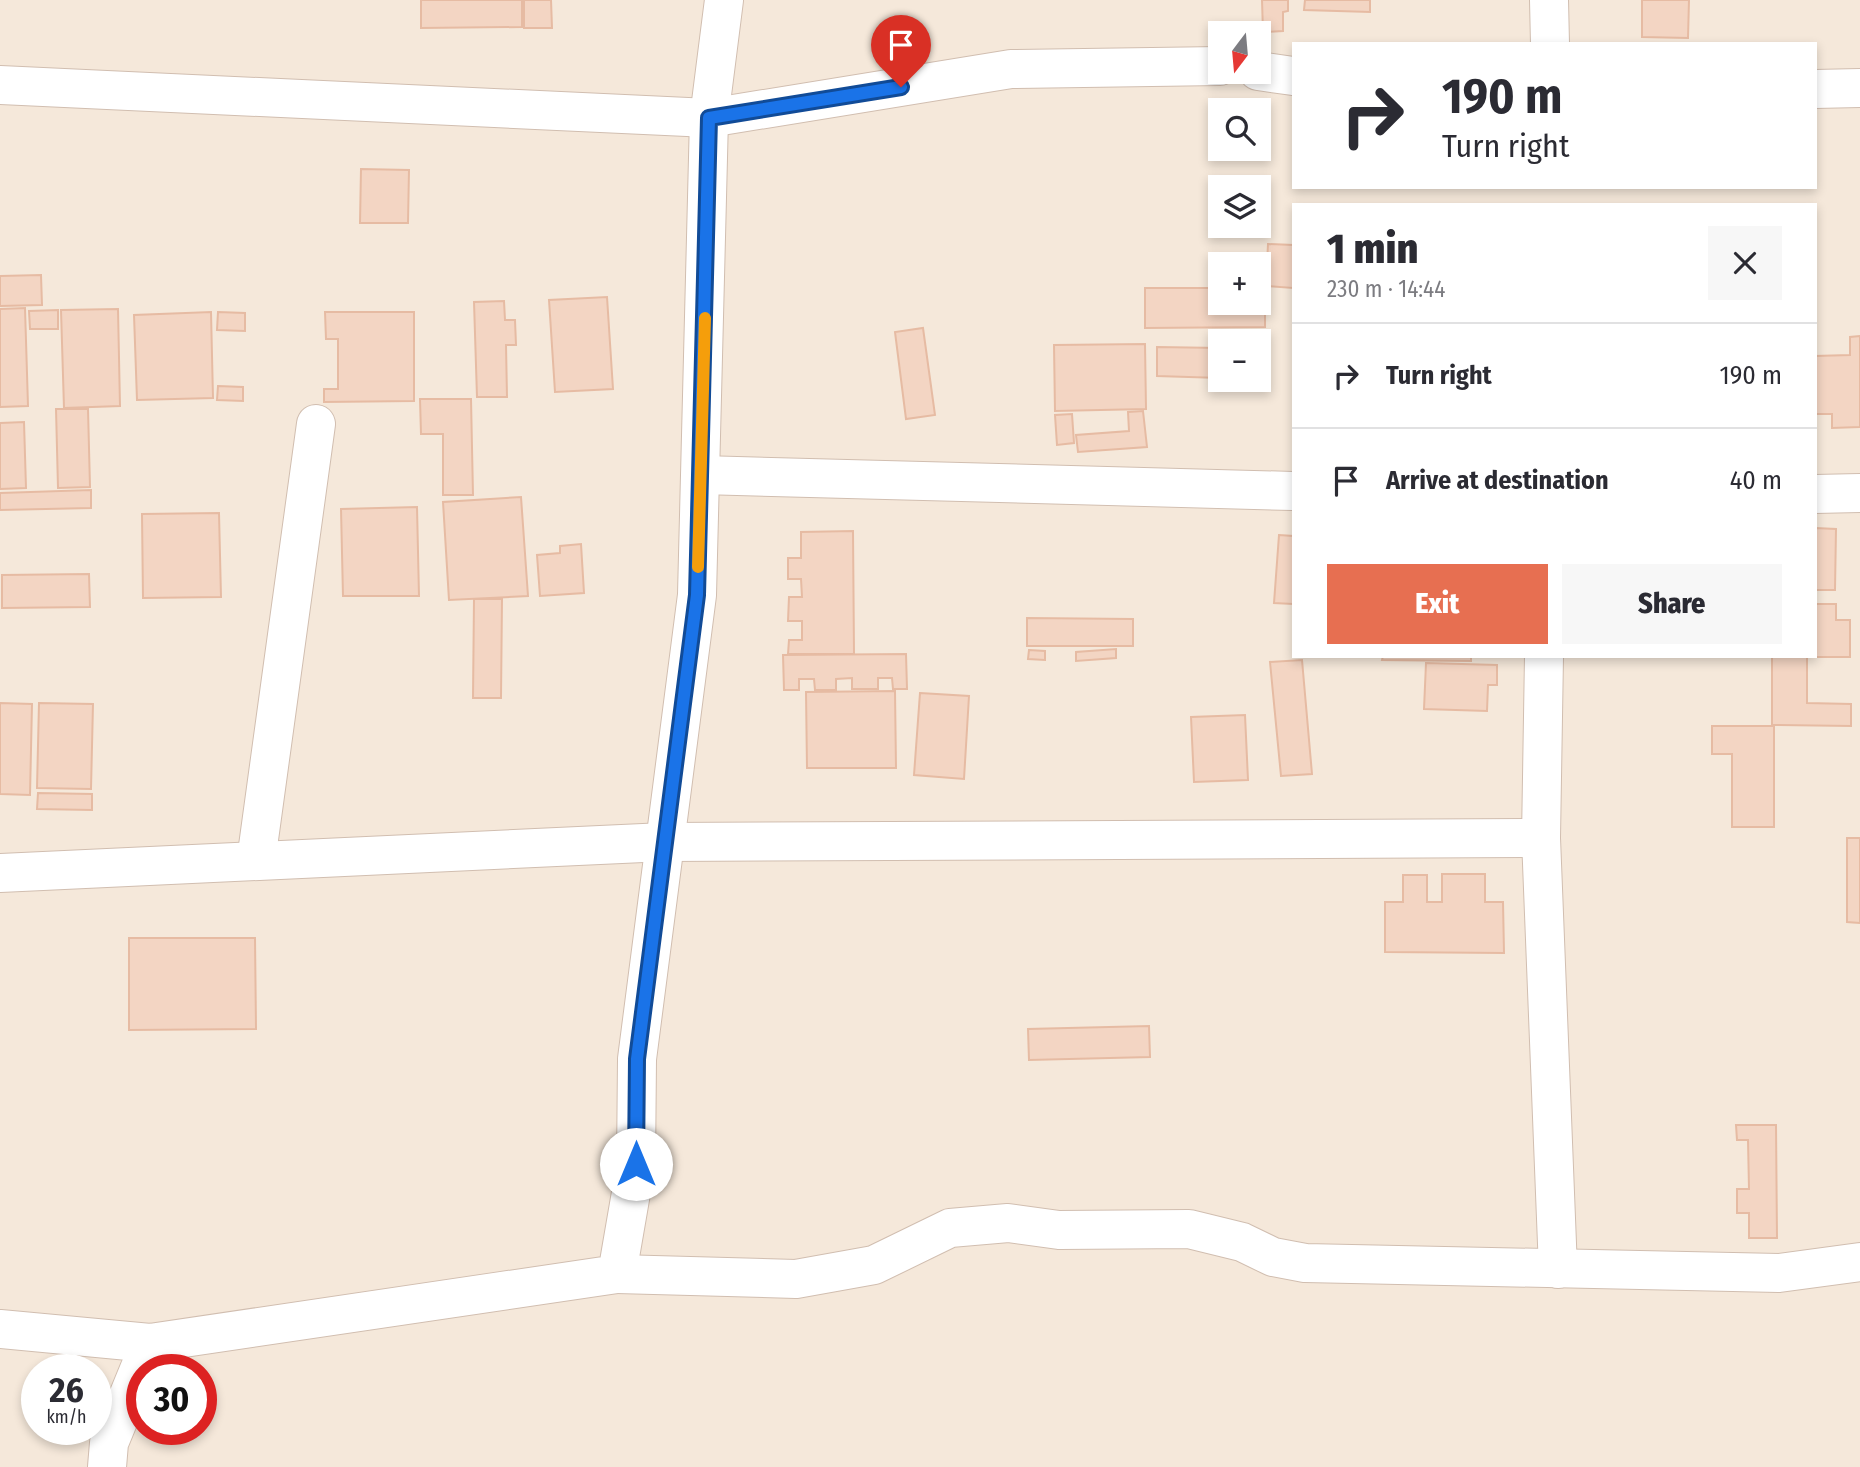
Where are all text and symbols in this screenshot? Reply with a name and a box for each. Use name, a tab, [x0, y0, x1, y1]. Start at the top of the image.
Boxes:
pin	[871, 15, 931, 87]
north arrow	[1208, 21, 1270, 84]
map controls	[1208, 21, 1271, 392]
icon: arrive	[882, 26, 920, 64]
text: 190 m	[1442, 67, 1562, 126]
icon: right	[1327, 70, 1418, 161]
button: search	[1208, 98, 1271, 161]
text: Turn right	[1442, 127, 1569, 165]
button: layers	[1208, 175, 1271, 238]
text: 1 min	[1327, 224, 1418, 274]
button: close	[1708, 226, 1782, 300]
button: +	[1208, 252, 1271, 315]
text: 230 m · 14:44	[1327, 275, 1445, 303]
button: −	[1208, 329, 1271, 392]
icon: right	[1327, 357, 1365, 395]
text: Turn right	[1386, 360, 1492, 391]
text: 190 m	[1720, 360, 1782, 391]
icon: arrive	[1327, 462, 1365, 500]
text: Arrive at destination	[1386, 465, 1609, 496]
text: 40 m	[1730, 465, 1782, 496]
button: Exit	[1327, 564, 1548, 644]
button: Share	[1562, 564, 1782, 644]
position arrow	[599, 1127, 673, 1201]
speed limit sign: 30	[126, 1354, 217, 1445]
text: 26	[49, 1369, 84, 1411]
text: km/h	[46, 1406, 87, 1428]

